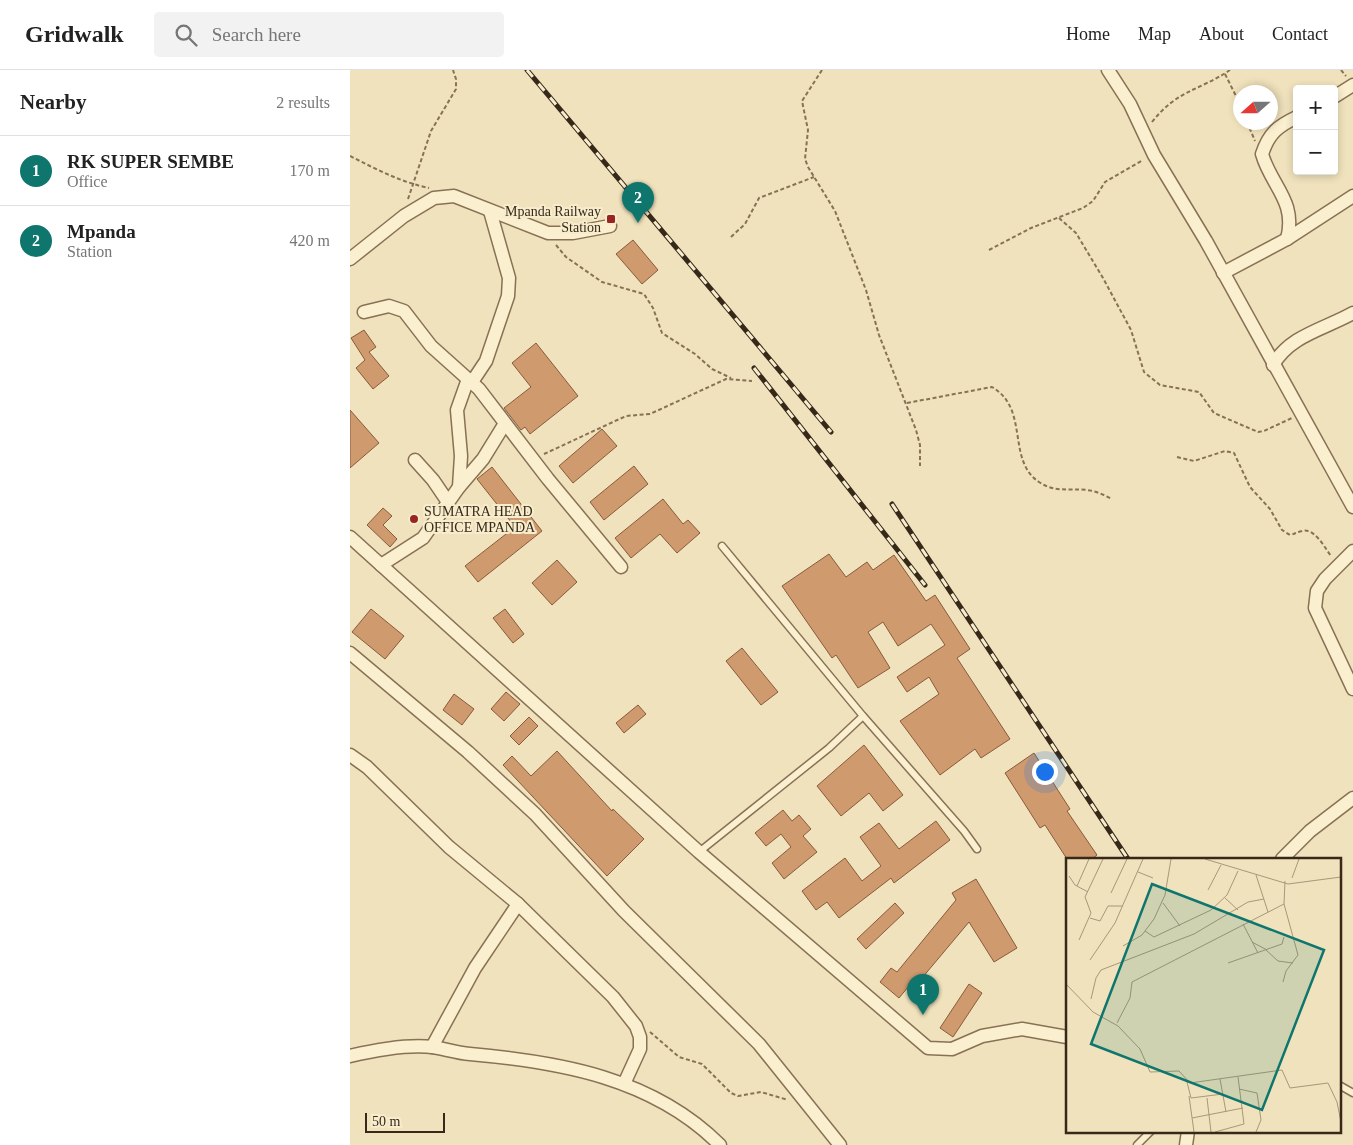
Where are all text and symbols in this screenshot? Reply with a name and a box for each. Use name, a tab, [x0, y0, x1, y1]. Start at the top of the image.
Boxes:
search box	[154, 12, 504, 57]
text: Gridwalk	[25, 21, 124, 47]
icon: search	[172, 21, 200, 49]
text: Search here	[212, 24, 301, 45]
text: Home	[1066, 24, 1110, 44]
text: Map	[1138, 24, 1171, 44]
text: About	[1199, 24, 1244, 44]
text: Contact	[1272, 24, 1328, 44]
north arrow	[1233, 85, 1278, 130]
map controls	[1293, 85, 1338, 175]
button: +	[1293, 85, 1338, 130]
text: Nearby	[20, 90, 87, 114]
text: 2 results	[276, 94, 330, 111]
button: −	[1293, 130, 1338, 175]
text: RK SUPER SEMBE	[67, 151, 234, 172]
text: 1	[32, 162, 40, 179]
text: 170 m	[290, 162, 330, 179]
text: Office	[67, 173, 108, 190]
pin: 2	[622, 182, 654, 223]
place label: Mpanda Railway Station	[505, 204, 601, 235]
marker: Mpanda Railway Station	[605, 213, 617, 225]
text: Mpanda	[67, 221, 136, 242]
text: 2	[32, 232, 40, 249]
text: 420 m	[290, 232, 330, 249]
text: Station	[67, 243, 112, 260]
place label: SUMATRA HEAD OFFICE MPANDA	[424, 504, 536, 535]
marker: SUMATRA HEAD OFFICE MPANDA	[408, 513, 420, 525]
your location	[1032, 759, 1058, 785]
inset map	[1066, 858, 1341, 1132]
pin: 1	[907, 974, 939, 1015]
scale bar	[365, 1110, 445, 1133]
text: 50 m	[372, 1114, 400, 1129]

